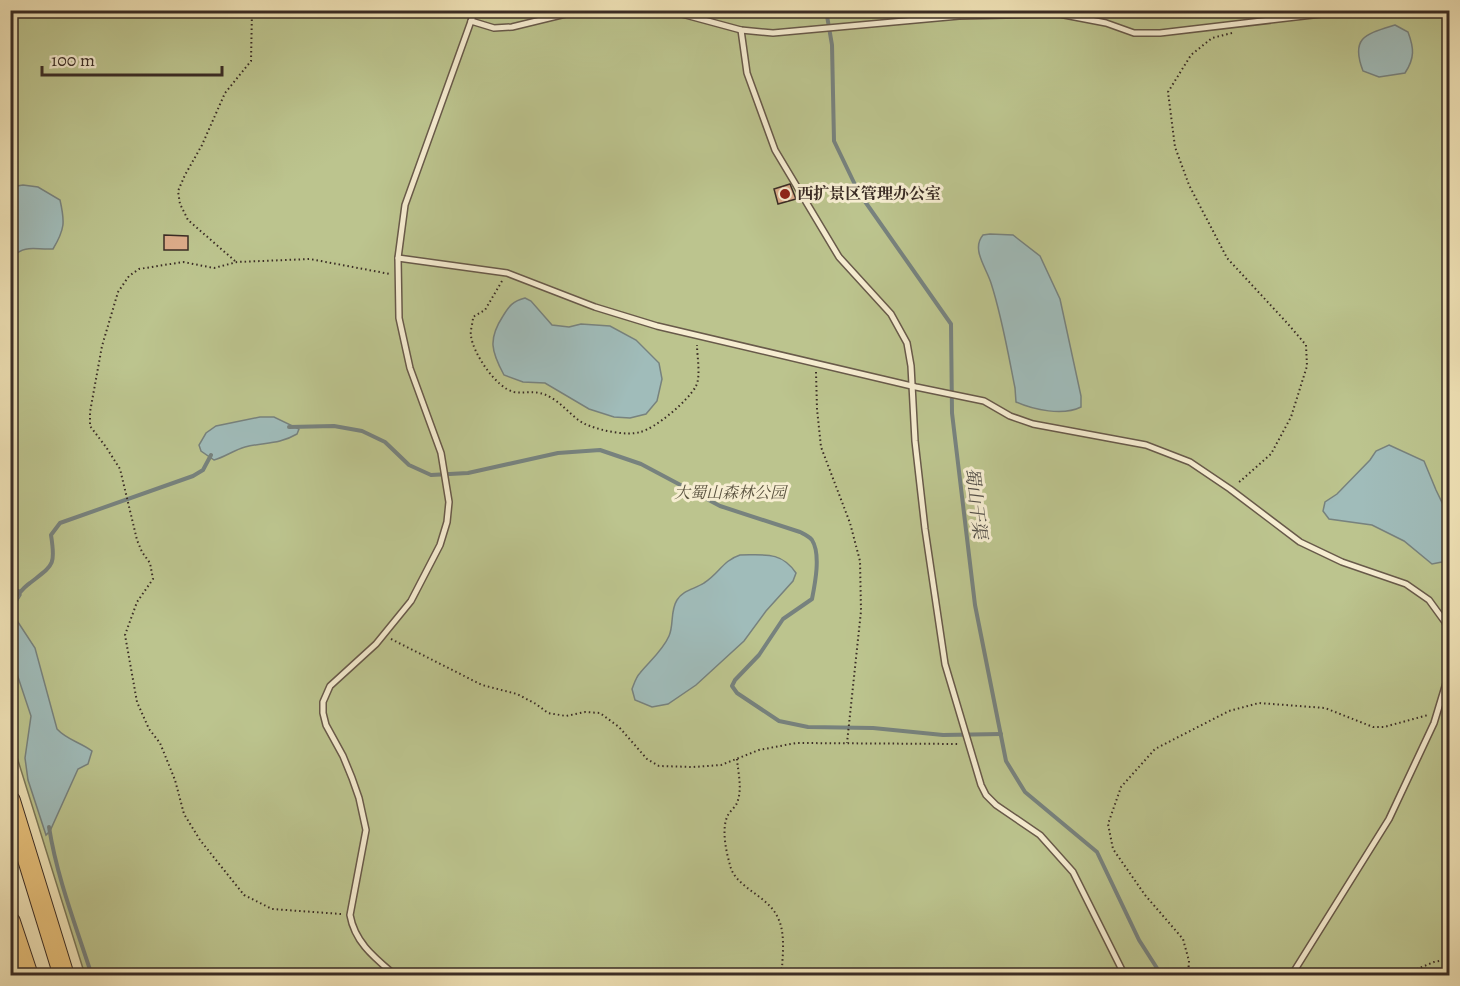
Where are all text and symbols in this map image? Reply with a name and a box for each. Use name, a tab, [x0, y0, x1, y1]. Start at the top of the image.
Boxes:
scale bar	[42, 39, 222, 77]
text: 100 m	[51, 48, 95, 72]
place label: 西扩景区管理办公室	[797, 183, 941, 205]
marker: 西扩景区管理办公室	[778, 187, 792, 201]
water label: 蜀山干渠	[960, 466, 993, 543]
park label: 大蜀山森林公园	[674, 482, 789, 504]

